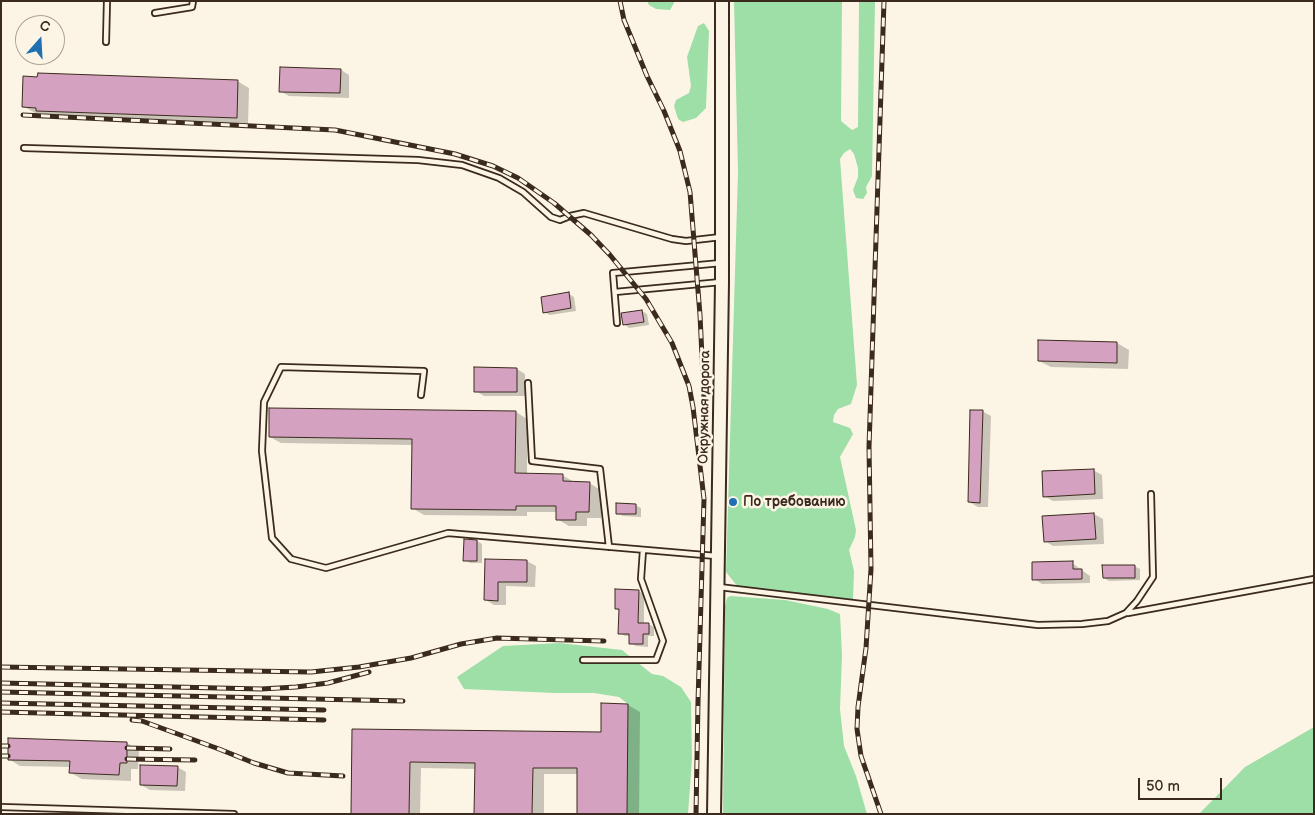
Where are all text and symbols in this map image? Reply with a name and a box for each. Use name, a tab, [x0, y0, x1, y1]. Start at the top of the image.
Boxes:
north arrow	[15, 15, 65, 65]
text: С	[37, 17, 52, 36]
street label: Окружная дорога	[696, 350, 714, 464]
place label: По требованию	[743, 494, 846, 510]
marker: По требованию	[727, 496, 739, 508]
scale bar	[1140, 768, 1224, 800]
text: 50 m	[1146, 777, 1180, 796]

